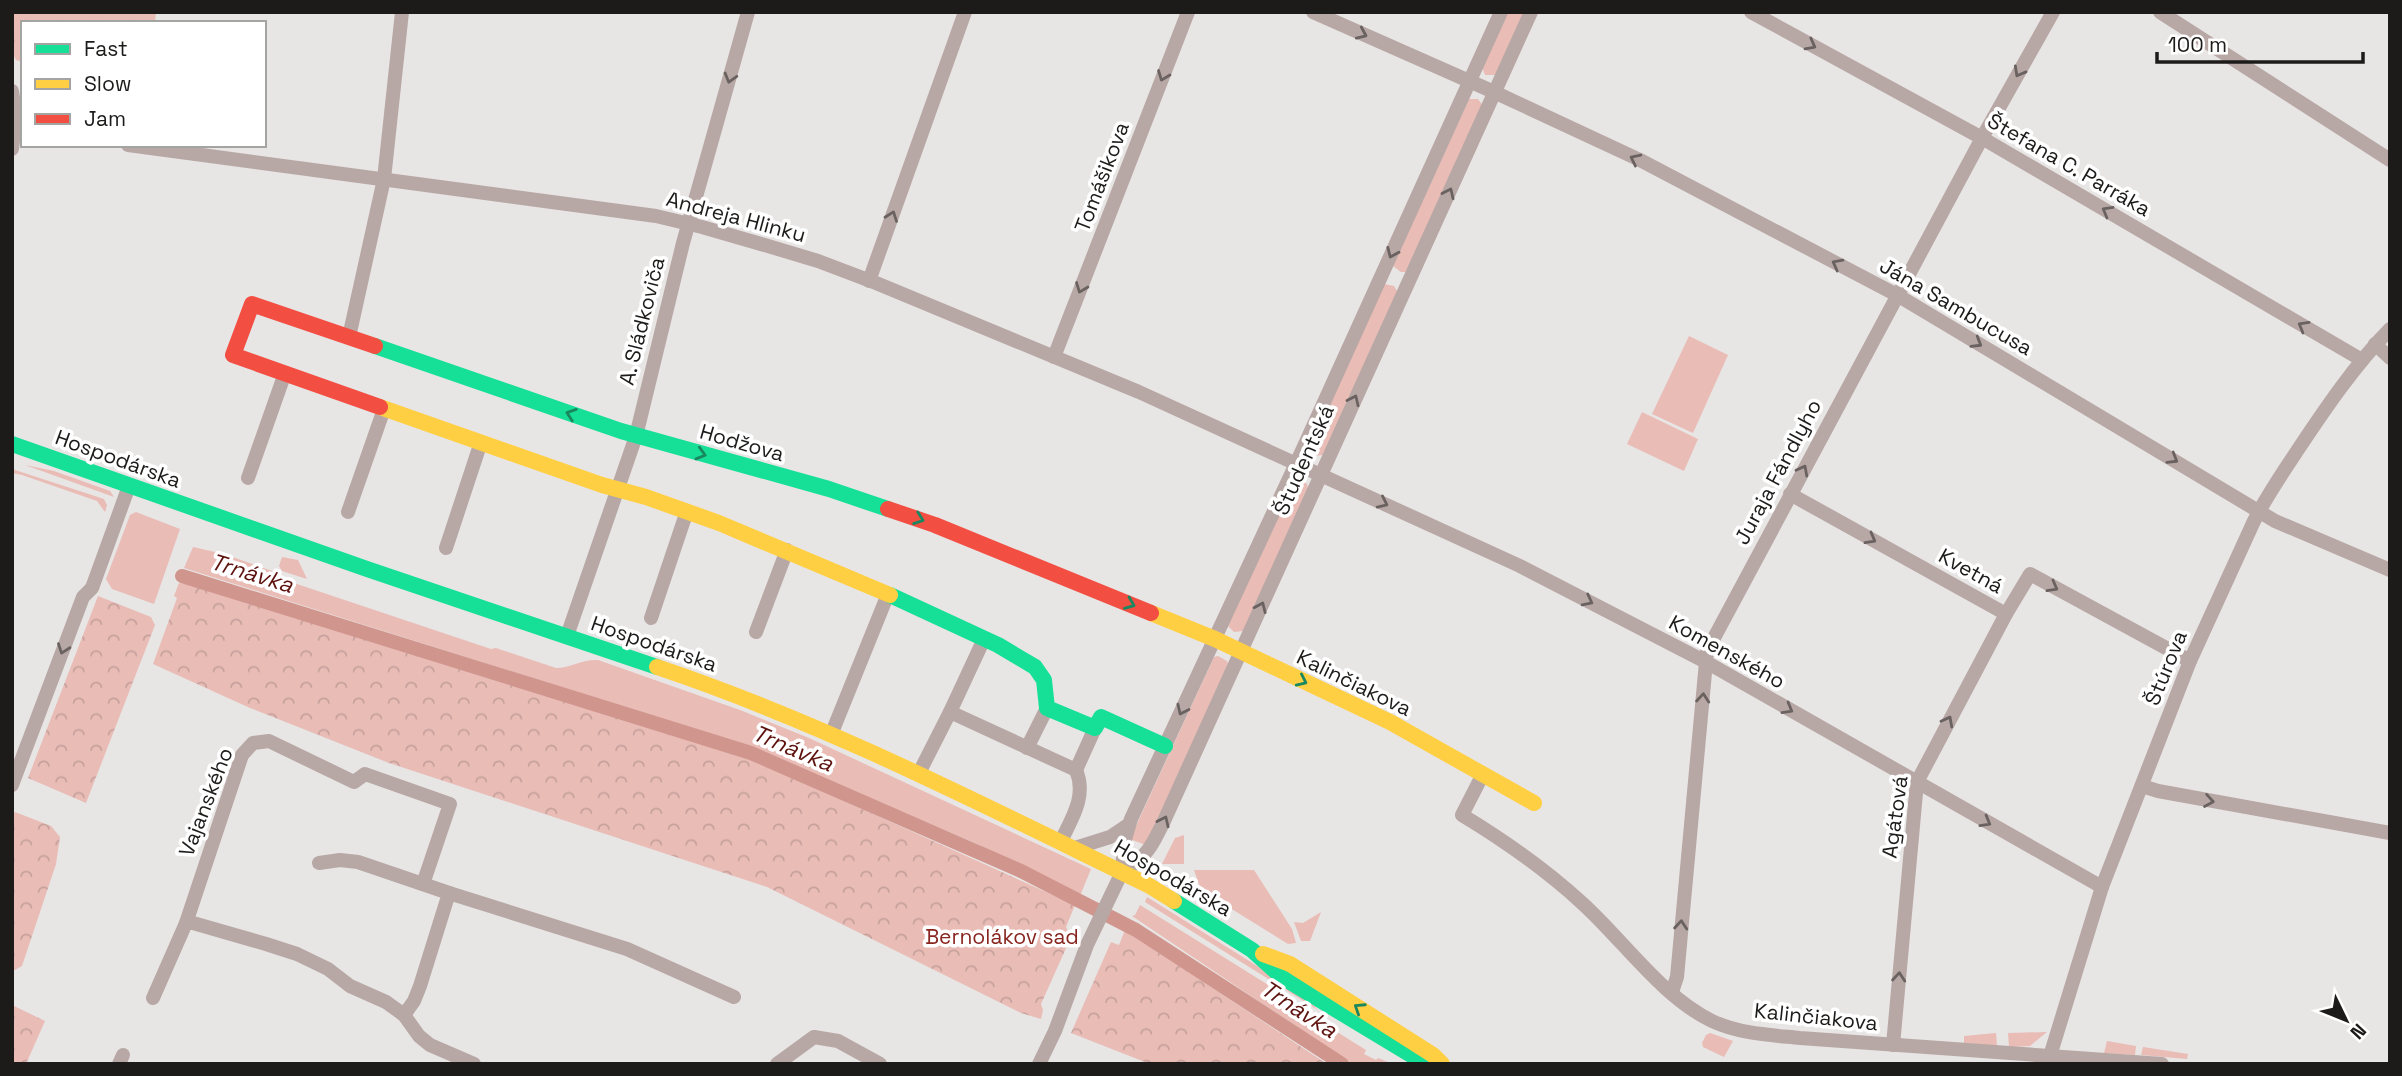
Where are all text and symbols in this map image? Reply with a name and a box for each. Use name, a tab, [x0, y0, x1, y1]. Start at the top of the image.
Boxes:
legend	[21, 21, 266, 147]
scale bar	[2157, 21, 2364, 65]
one-way arrow	[1355, 26, 1367, 40]
text: 100 m	[2168, 31, 2227, 58]
text: Fast	[84, 35, 128, 62]
one-way arrow	[1804, 37, 1816, 50]
one-way arrow	[2014, 64, 2027, 77]
one-way arrow	[1158, 69, 1172, 81]
text: Slow	[84, 70, 132, 97]
one-way arrow	[723, 72, 738, 84]
text: Jam	[84, 105, 126, 132]
street label: Štefana C. Parráka	[1983, 107, 2156, 222]
street label: Tomášikova	[1068, 118, 1135, 236]
one-way arrow	[1630, 153, 1642, 167]
street label: Andreja Hlinku	[663, 185, 809, 248]
one-way arrow	[1441, 188, 1455, 200]
one-way arrow	[2101, 206, 2114, 219]
one-way arrow	[884, 211, 898, 223]
one-way arrow	[1386, 246, 1400, 258]
street label: Jána Sambucusa	[1875, 252, 2038, 361]
street label: A. Sládkoviča	[613, 254, 670, 388]
one-way arrow	[1832, 258, 1844, 272]
one-way arrow	[1076, 282, 1090, 294]
one-way arrow	[2297, 321, 2310, 334]
one-way arrow	[1970, 334, 1983, 347]
one-way arrow	[1346, 395, 1360, 407]
street label: Juraja Fándlyho	[1728, 395, 1827, 549]
street label: Študentská	[1267, 401, 1340, 519]
one-way arrow	[565, 408, 577, 422]
street label: Hodžova	[697, 418, 787, 467]
street label: Hospodárska	[52, 423, 185, 494]
one-way arrow	[695, 446, 707, 460]
one-way arrow	[2165, 450, 2178, 463]
one-way arrow	[1795, 465, 1808, 477]
one-way arrow	[1376, 495, 1388, 509]
one-way arrow	[913, 511, 925, 525]
one-way arrow	[1863, 531, 1876, 544]
street label: Kvetná	[1934, 542, 2008, 599]
water label: Trnávka	[207, 546, 298, 600]
one-way arrow	[2045, 578, 2058, 592]
one-way arrow	[1581, 593, 1593, 607]
one-way arrow	[1123, 596, 1136, 610]
one-way arrow	[1253, 602, 1267, 614]
street label: Hospodárska	[587, 609, 721, 678]
street label: Komenského	[1664, 609, 1790, 695]
street label: Štúrova	[2138, 626, 2193, 709]
one-way arrow	[58, 642, 72, 654]
street label: Kalinčiakova	[1292, 643, 1416, 722]
one-way arrow	[1295, 672, 1307, 686]
one-way arrow	[1695, 692, 1710, 703]
one-way arrow	[1781, 701, 1794, 714]
one-way arrow	[1176, 703, 1190, 715]
one-way arrow	[1940, 716, 1953, 728]
water label: Trnávka	[748, 718, 839, 779]
street label: Vajanského	[172, 744, 239, 860]
street label: Agátová	[1875, 774, 1914, 860]
one-way arrow	[2203, 792, 2215, 807]
one-way arrow	[1978, 814, 1991, 827]
one-way arrow	[1156, 815, 1170, 828]
street label: Hospodárska	[1109, 833, 1237, 922]
one-way arrow	[1674, 919, 1689, 931]
park label: Bernolákov sad	[925, 923, 1079, 950]
one-way arrow	[1891, 972, 1906, 983]
water label: Trnávka	[1255, 973, 1343, 1045]
north arrow	[2311, 985, 2381, 1055]
street label: Kalinčiakova	[1753, 997, 1879, 1036]
one-way arrow	[1353, 1004, 1366, 1017]
text: N	[2345, 1018, 2372, 1044]

